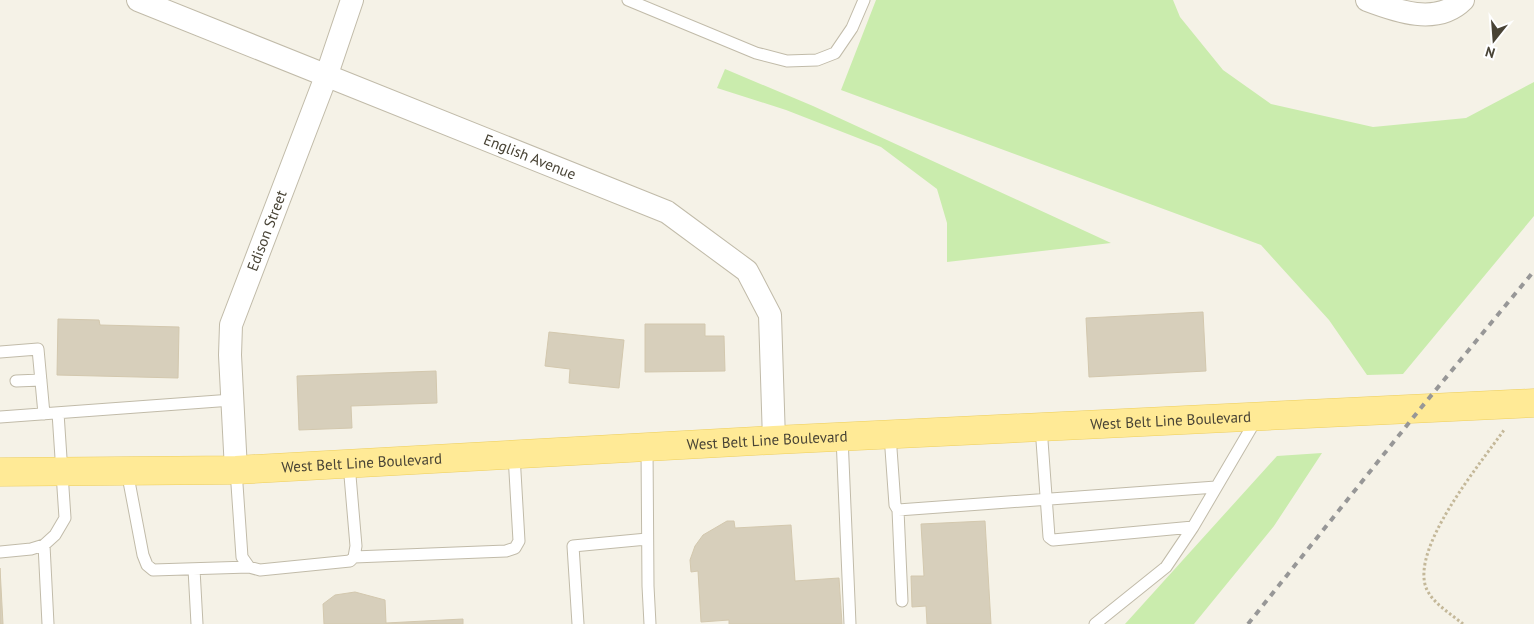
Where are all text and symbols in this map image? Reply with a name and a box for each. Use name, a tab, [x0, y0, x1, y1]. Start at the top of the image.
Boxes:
north arrow	[1469, 15, 1519, 65]
text: N	[1483, 42, 1497, 62]
street label: English Avenue	[481, 130, 579, 184]
street label: Edison Street	[242, 187, 291, 274]
street label: West Belt Line Boulevard	[1090, 407, 1251, 434]
street label: West Belt Line Boulevard	[686, 426, 848, 454]
street label: West Belt Line Boulevard	[281, 449, 443, 476]

